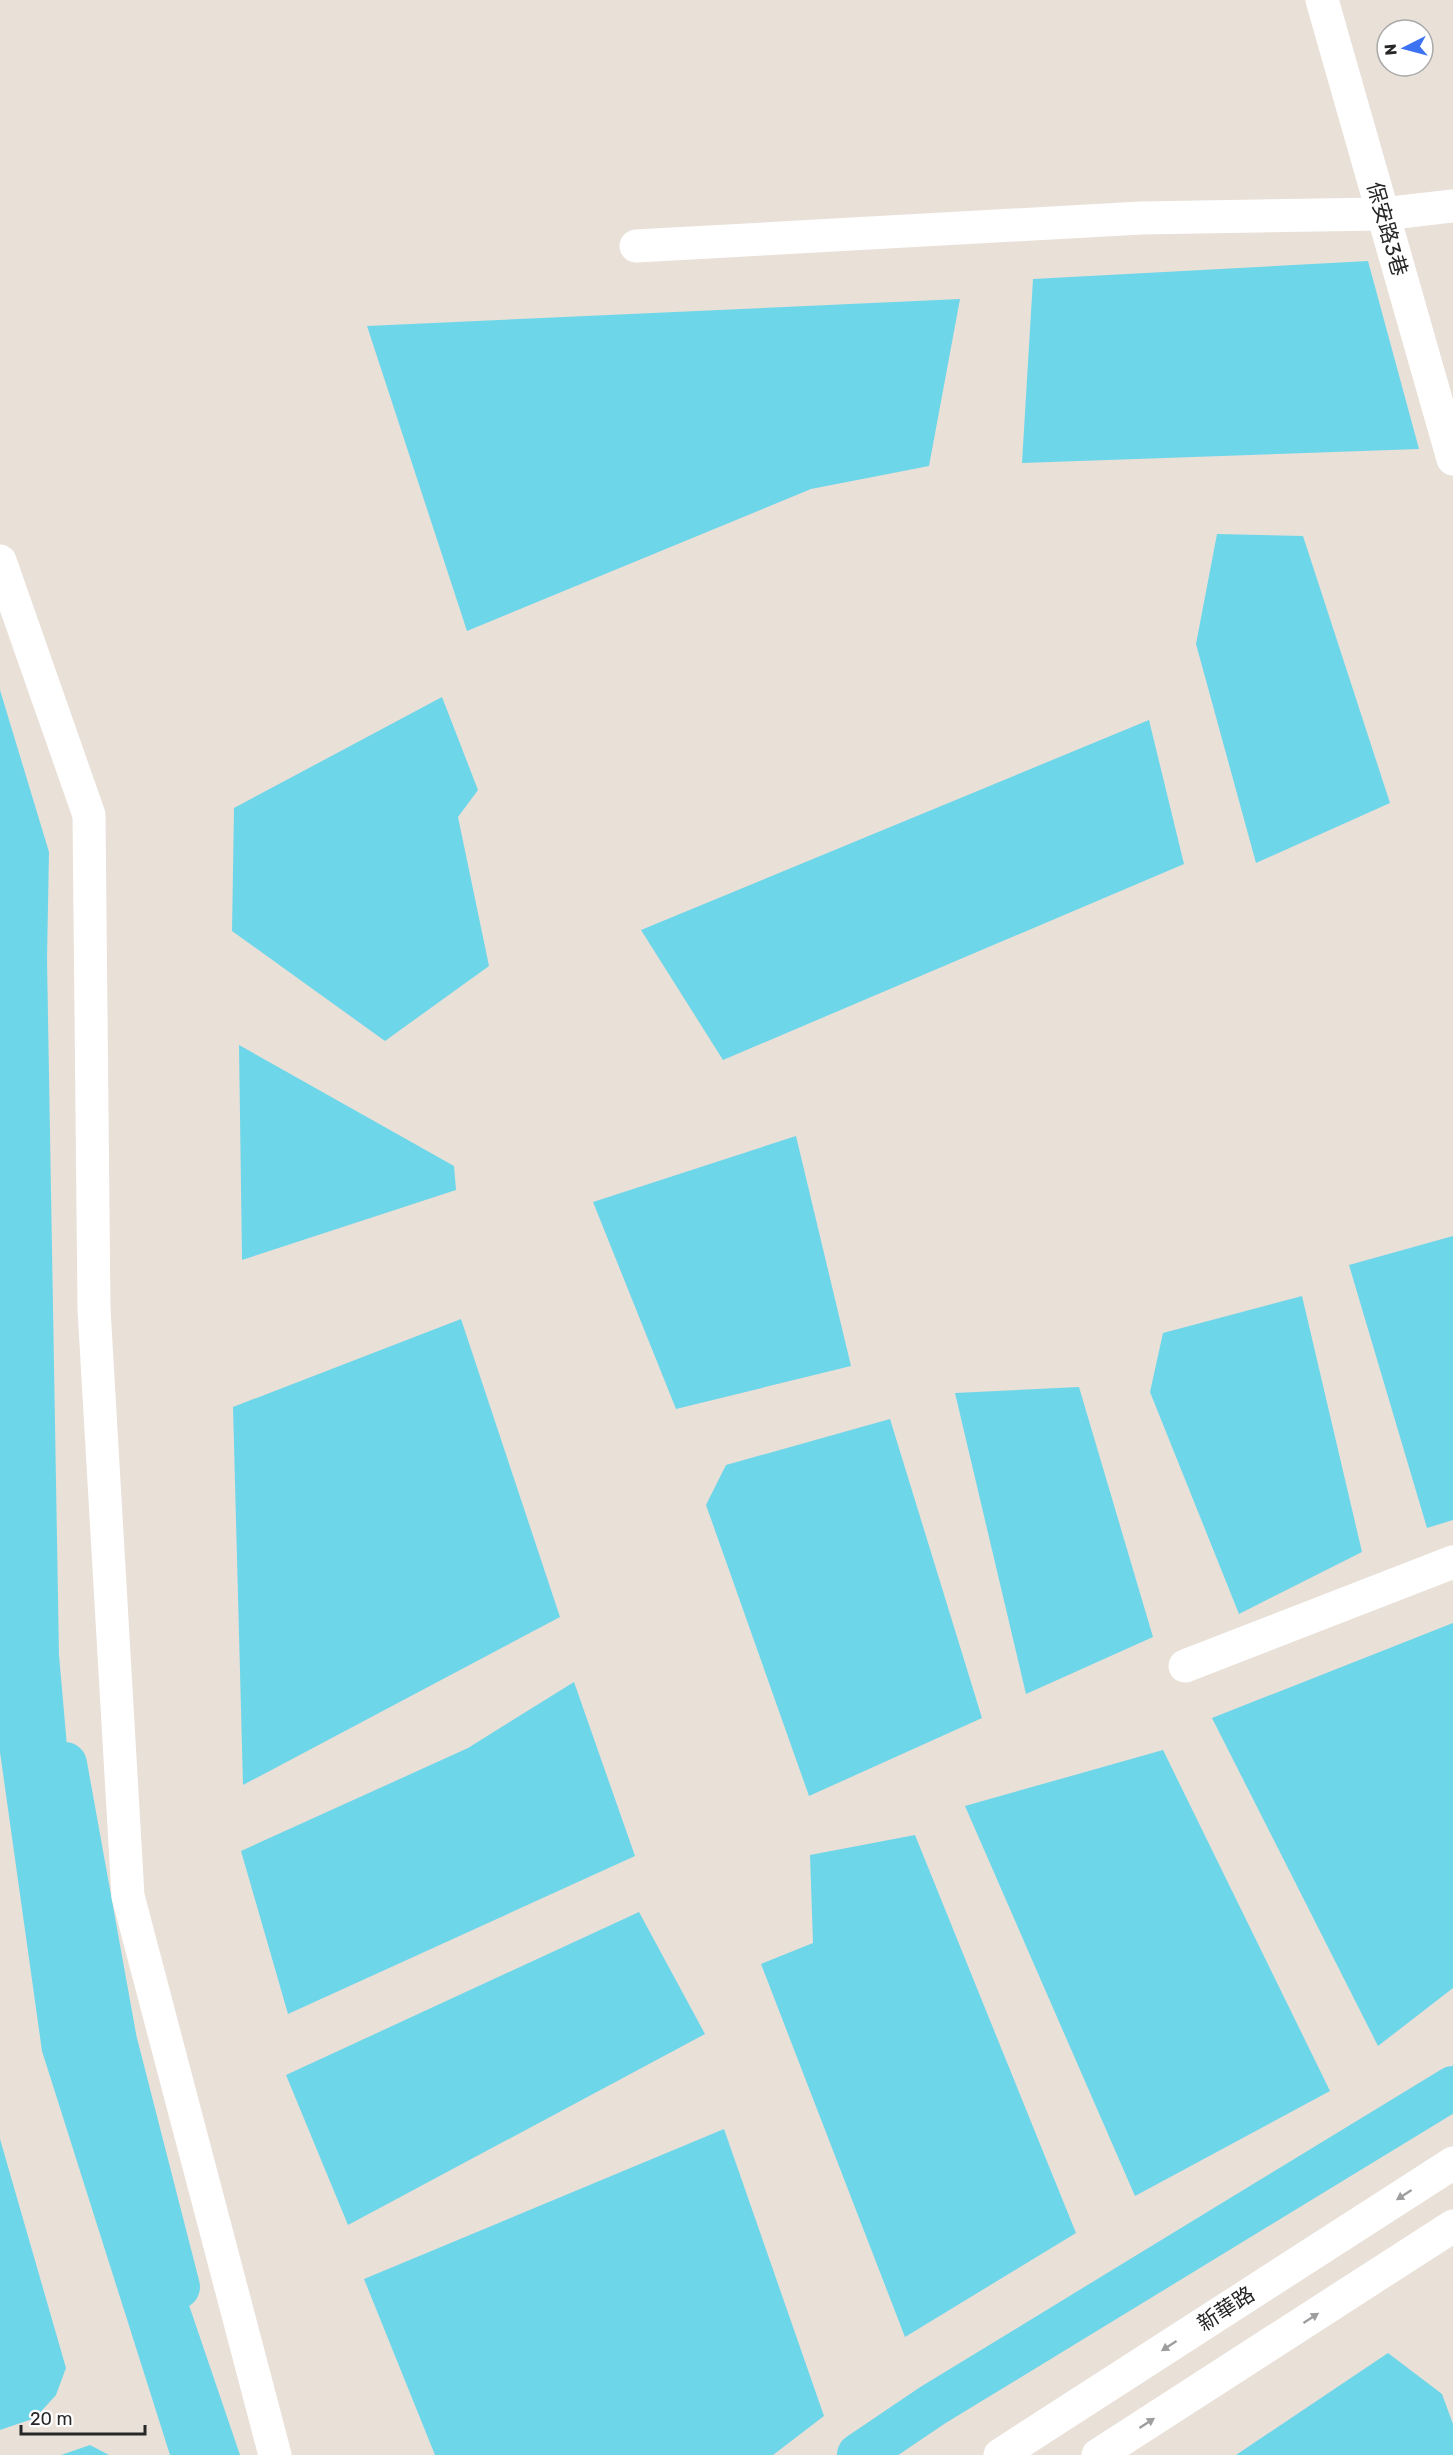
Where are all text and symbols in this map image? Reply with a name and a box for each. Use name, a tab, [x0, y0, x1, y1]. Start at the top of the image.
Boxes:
north arrow	[1375, 18, 1435, 78]
text: N	[1381, 43, 1401, 56]
street label: 保安路3巷	[1362, 179, 1413, 279]
one-way arrow	[1396, 2189, 1412, 2200]
street label: 新華路	[1193, 2281, 1259, 2336]
one-way arrow	[1303, 2312, 1319, 2323]
one-way arrow	[1161, 2340, 1177, 2351]
scale bar	[21, 2398, 146, 2436]
text: 20 m	[30, 2408, 72, 2430]
one-way arrow	[1139, 2418, 1155, 2429]

